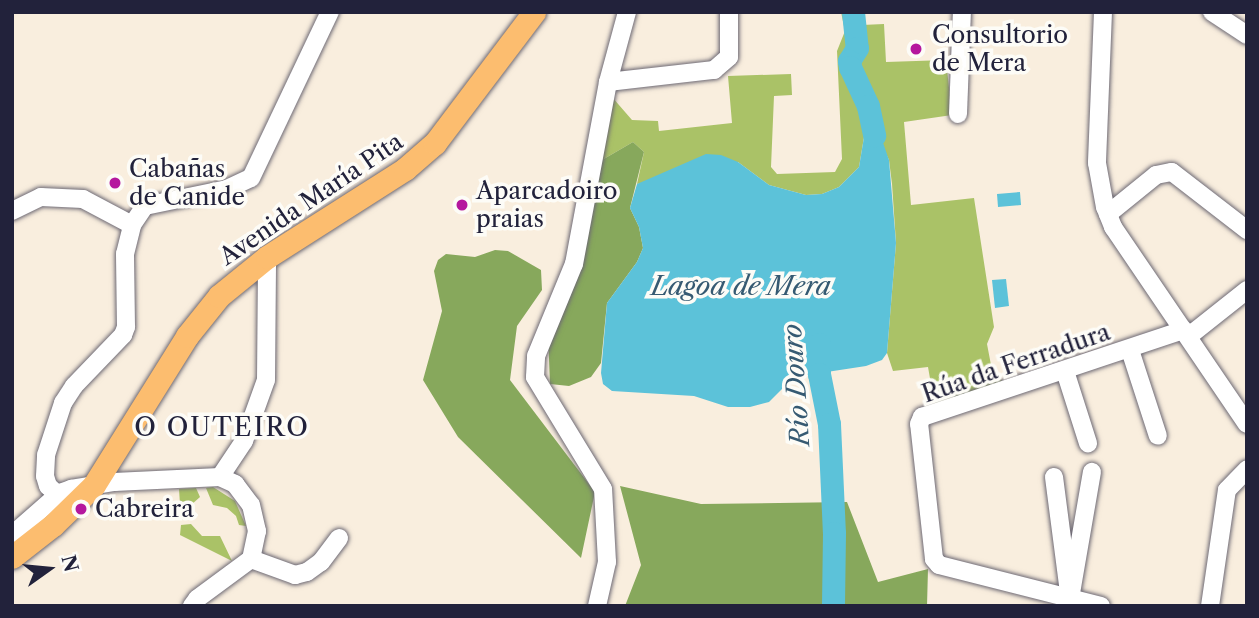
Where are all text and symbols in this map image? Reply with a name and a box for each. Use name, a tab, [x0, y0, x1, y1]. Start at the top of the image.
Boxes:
place label: Consultorio de Mera	[932, 21, 1068, 77]
marker: Consultorio de Mera	[906, 39, 926, 59]
street label: Avenida María Pita	[214, 127, 408, 271]
place label: Cabañas de Canide	[129, 155, 245, 211]
marker: Cabañas de Canide	[107, 175, 123, 191]
place label: Aparcadoiro praias	[476, 177, 617, 233]
marker: Aparcadoiro praias	[454, 197, 470, 213]
water label: Lagoa de Mera	[651, 271, 831, 303]
street label: Rúa da Ferradura	[918, 317, 1114, 409]
water label: Río Douro	[777, 323, 817, 447]
district label: O OUTEIRO	[135, 412, 309, 444]
place label: Cabreira	[95, 495, 194, 523]
marker: Cabreira	[73, 501, 89, 517]
north arrow	[14, 534, 84, 604]
text: N	[57, 552, 83, 574]

